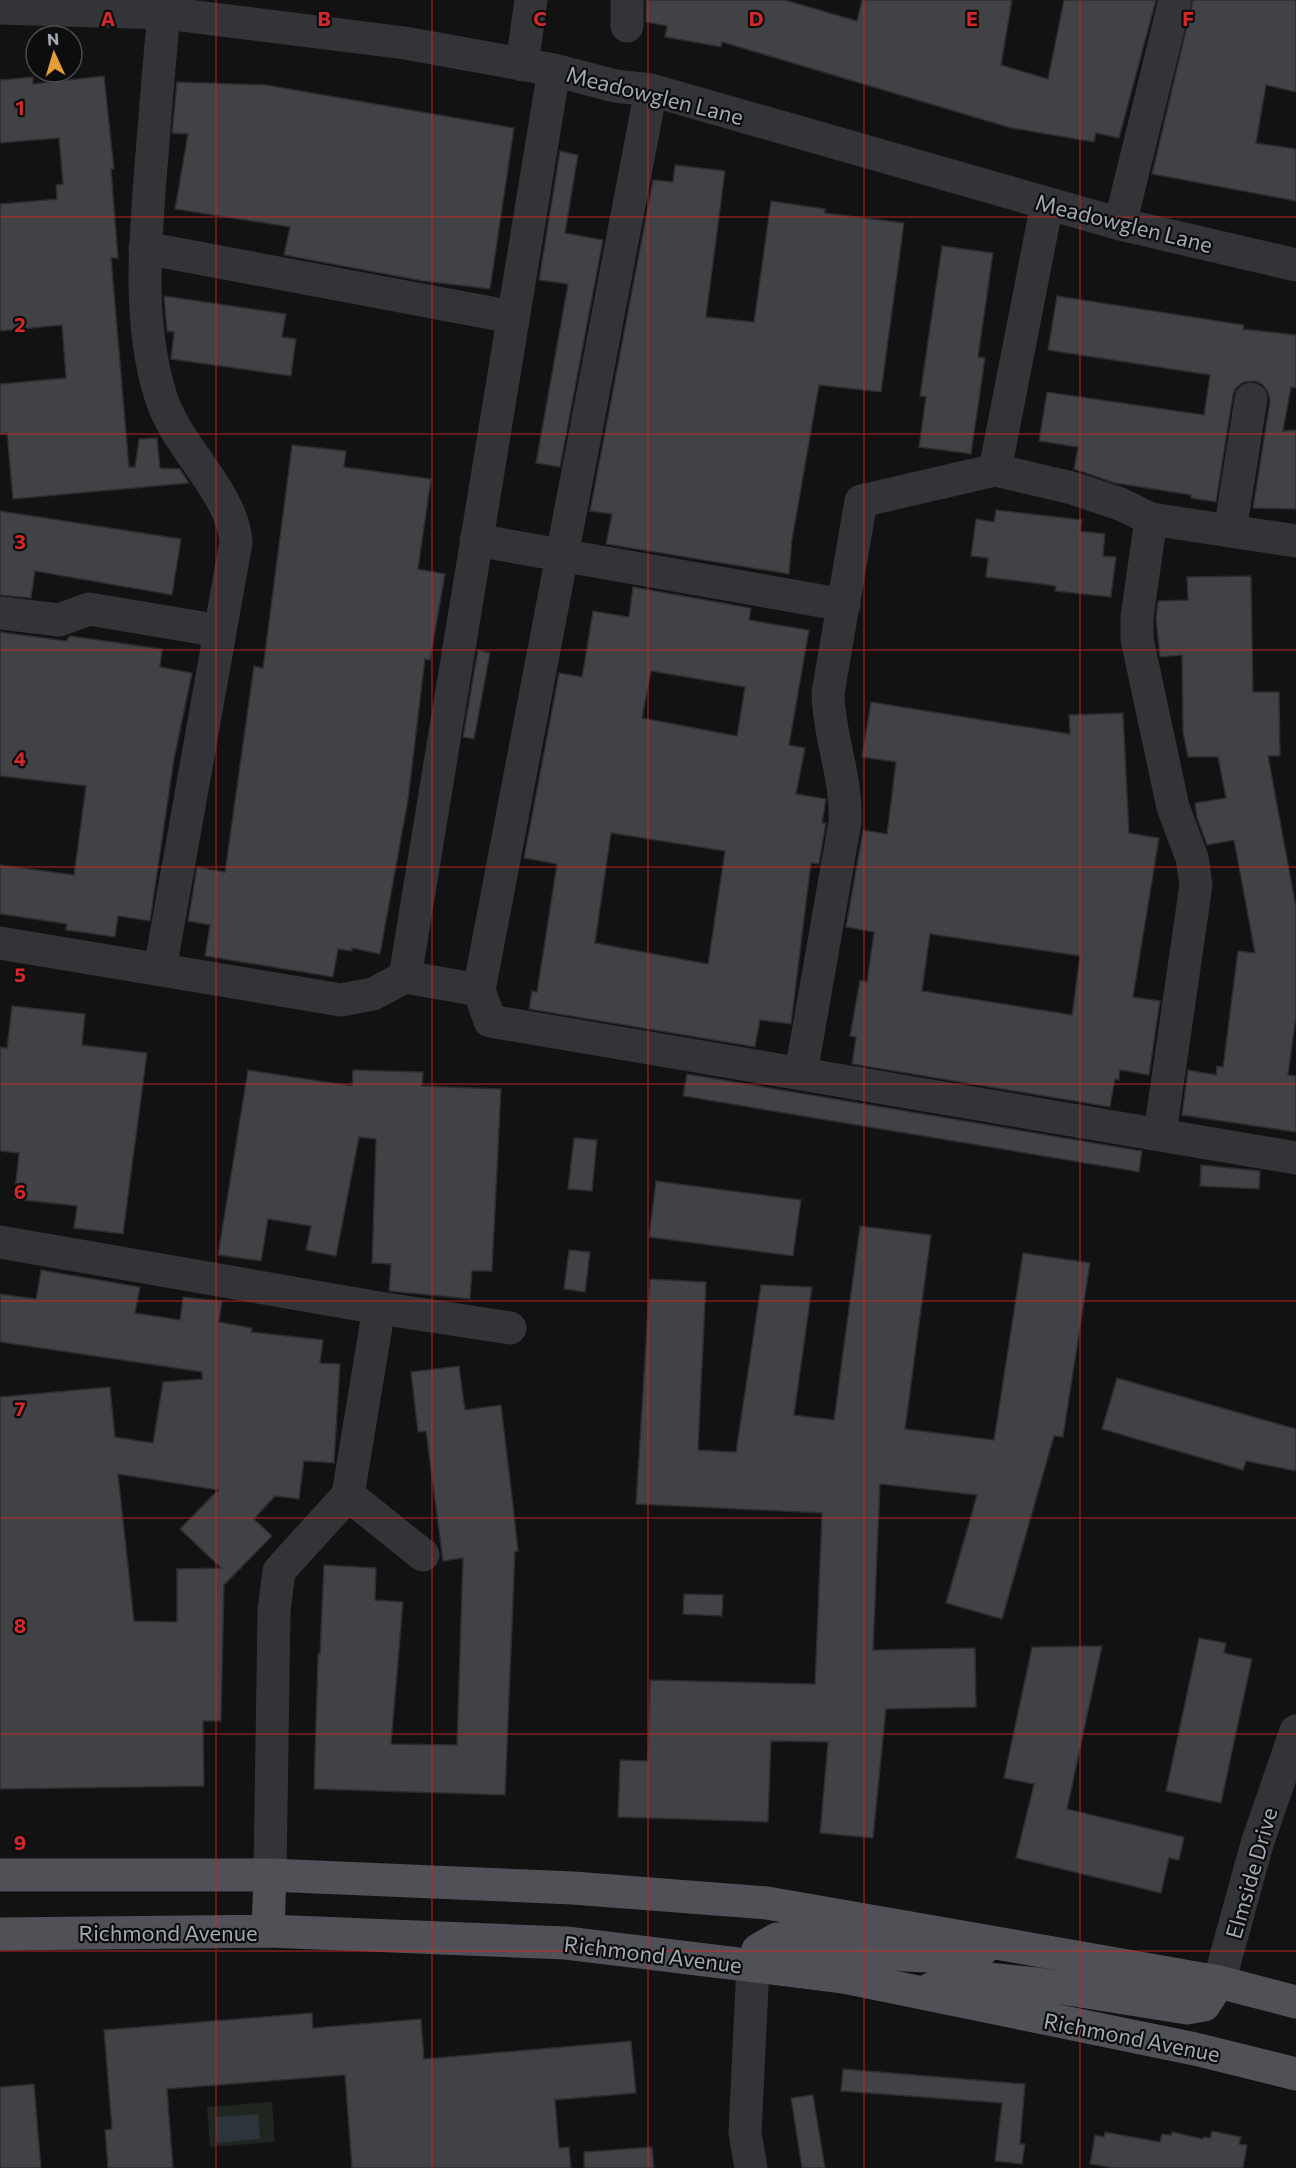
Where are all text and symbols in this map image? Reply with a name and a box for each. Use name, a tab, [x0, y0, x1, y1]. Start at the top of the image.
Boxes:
text: A	[101, 6, 115, 30]
text: B	[317, 6, 331, 30]
text: C	[533, 6, 547, 30]
text: D	[749, 6, 763, 30]
text: E	[966, 6, 978, 30]
text: F	[1182, 6, 1194, 30]
north arrow	[24, 24, 84, 84]
text: N	[46, 29, 60, 48]
street label: Meadowglen Lane	[564, 60, 746, 130]
text: 1	[15, 95, 25, 119]
street label: Meadowglen Lane	[1033, 188, 1215, 258]
text: 2	[14, 312, 26, 336]
text: 3	[14, 529, 26, 553]
text: 4	[14, 746, 26, 770]
text: 5	[14, 962, 26, 986]
text: 6	[14, 1179, 26, 1203]
text: 7	[15, 1396, 26, 1420]
text: 8	[14, 1613, 26, 1637]
street label: Elmside Drive	[1219, 1804, 1283, 1942]
text: 9	[14, 1830, 26, 1854]
street label: Richmond Avenue	[78, 1919, 258, 1946]
street label: Richmond Avenue	[562, 1930, 744, 1978]
street label: Richmond Avenue	[1042, 2007, 1222, 2067]

